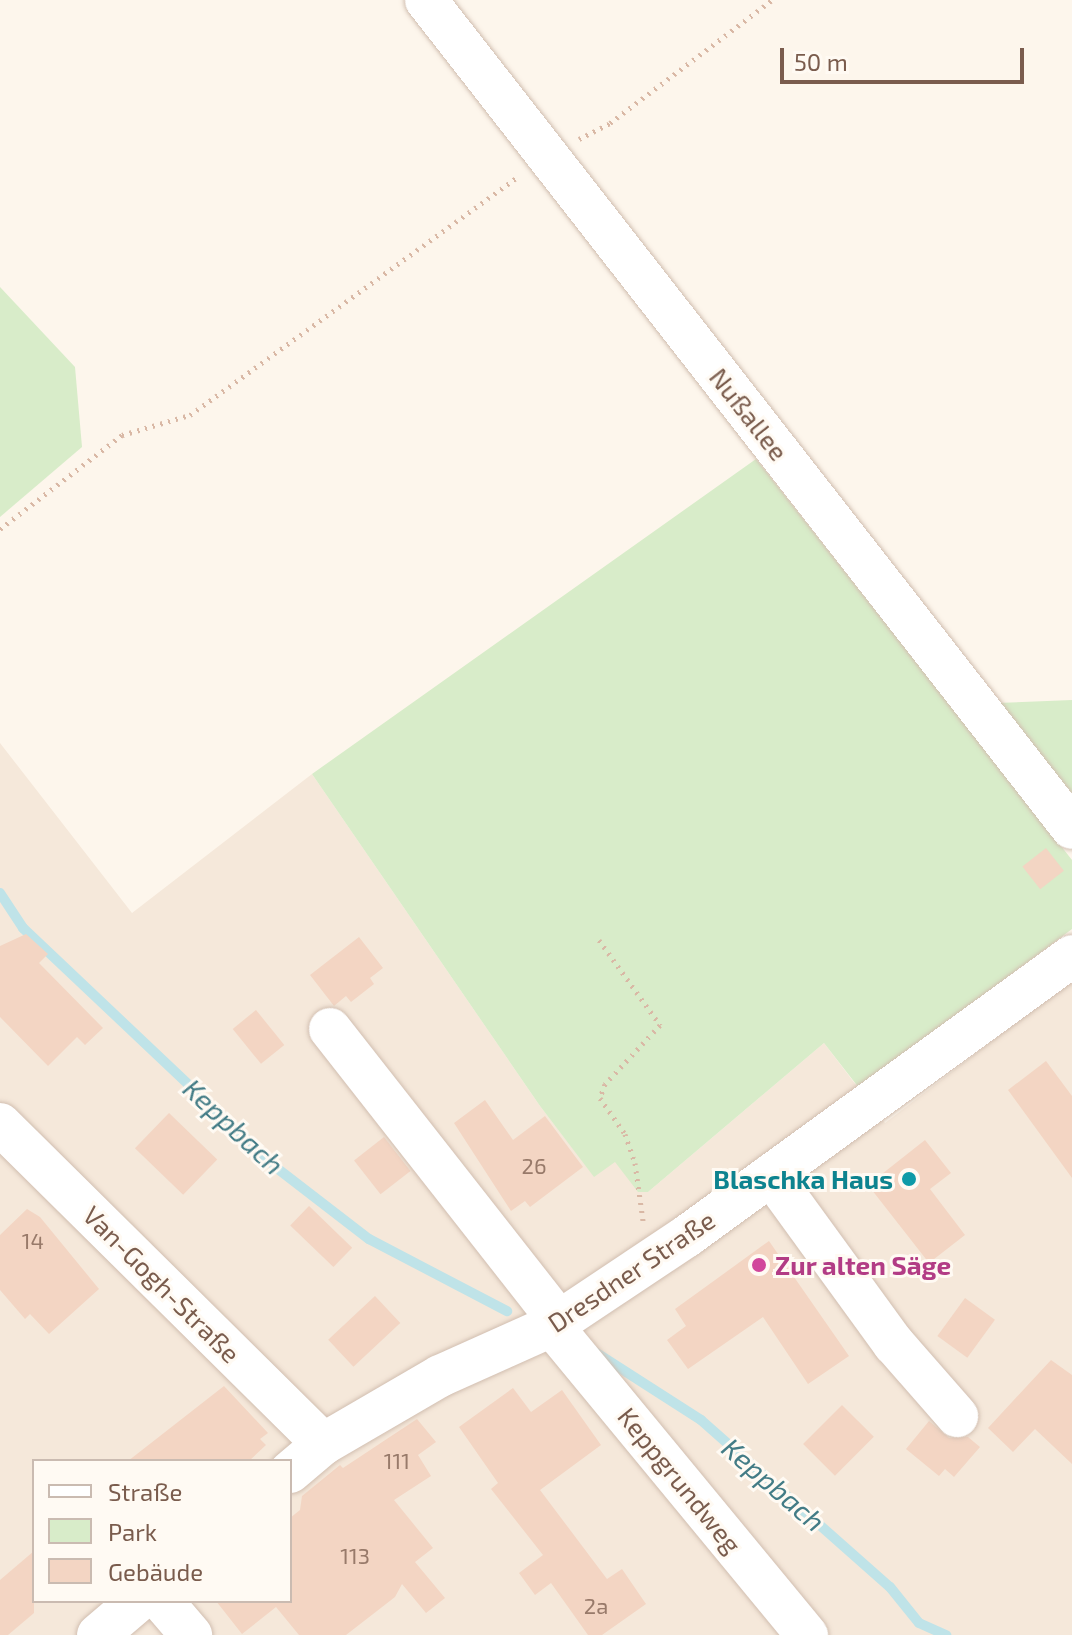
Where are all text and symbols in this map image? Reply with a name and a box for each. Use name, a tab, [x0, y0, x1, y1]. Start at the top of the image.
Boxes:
scale bar	[784, 32, 1028, 82]
text: 50 m	[794, 47, 848, 76]
street label: Nußallee	[703, 362, 795, 466]
water label: Keppbach	[177, 1071, 291, 1181]
house number: 26	[522, 1153, 546, 1179]
place label: Blaschka Haus	[713, 1163, 893, 1195]
marker: Blaschka Haus	[900, 1170, 918, 1188]
street label: Van-Gogh-Straße	[77, 1199, 247, 1369]
street label: Dresdner Straße	[541, 1203, 721, 1339]
house number: 14	[22, 1228, 44, 1254]
place label: Zur alten Säge	[775, 1249, 952, 1281]
marker: Zur alten Säge	[750, 1256, 768, 1274]
street label: Keppgrundweg	[612, 1401, 748, 1559]
water label: Keppbach	[716, 1430, 832, 1538]
house number: 111	[384, 1448, 410, 1474]
legend	[32, 1459, 292, 1603]
text: Straße	[108, 1477, 182, 1506]
text: Park	[108, 1517, 157, 1546]
house number: 113	[340, 1543, 370, 1569]
text: Gebäude	[108, 1557, 203, 1586]
house number: 2a	[584, 1593, 608, 1619]

